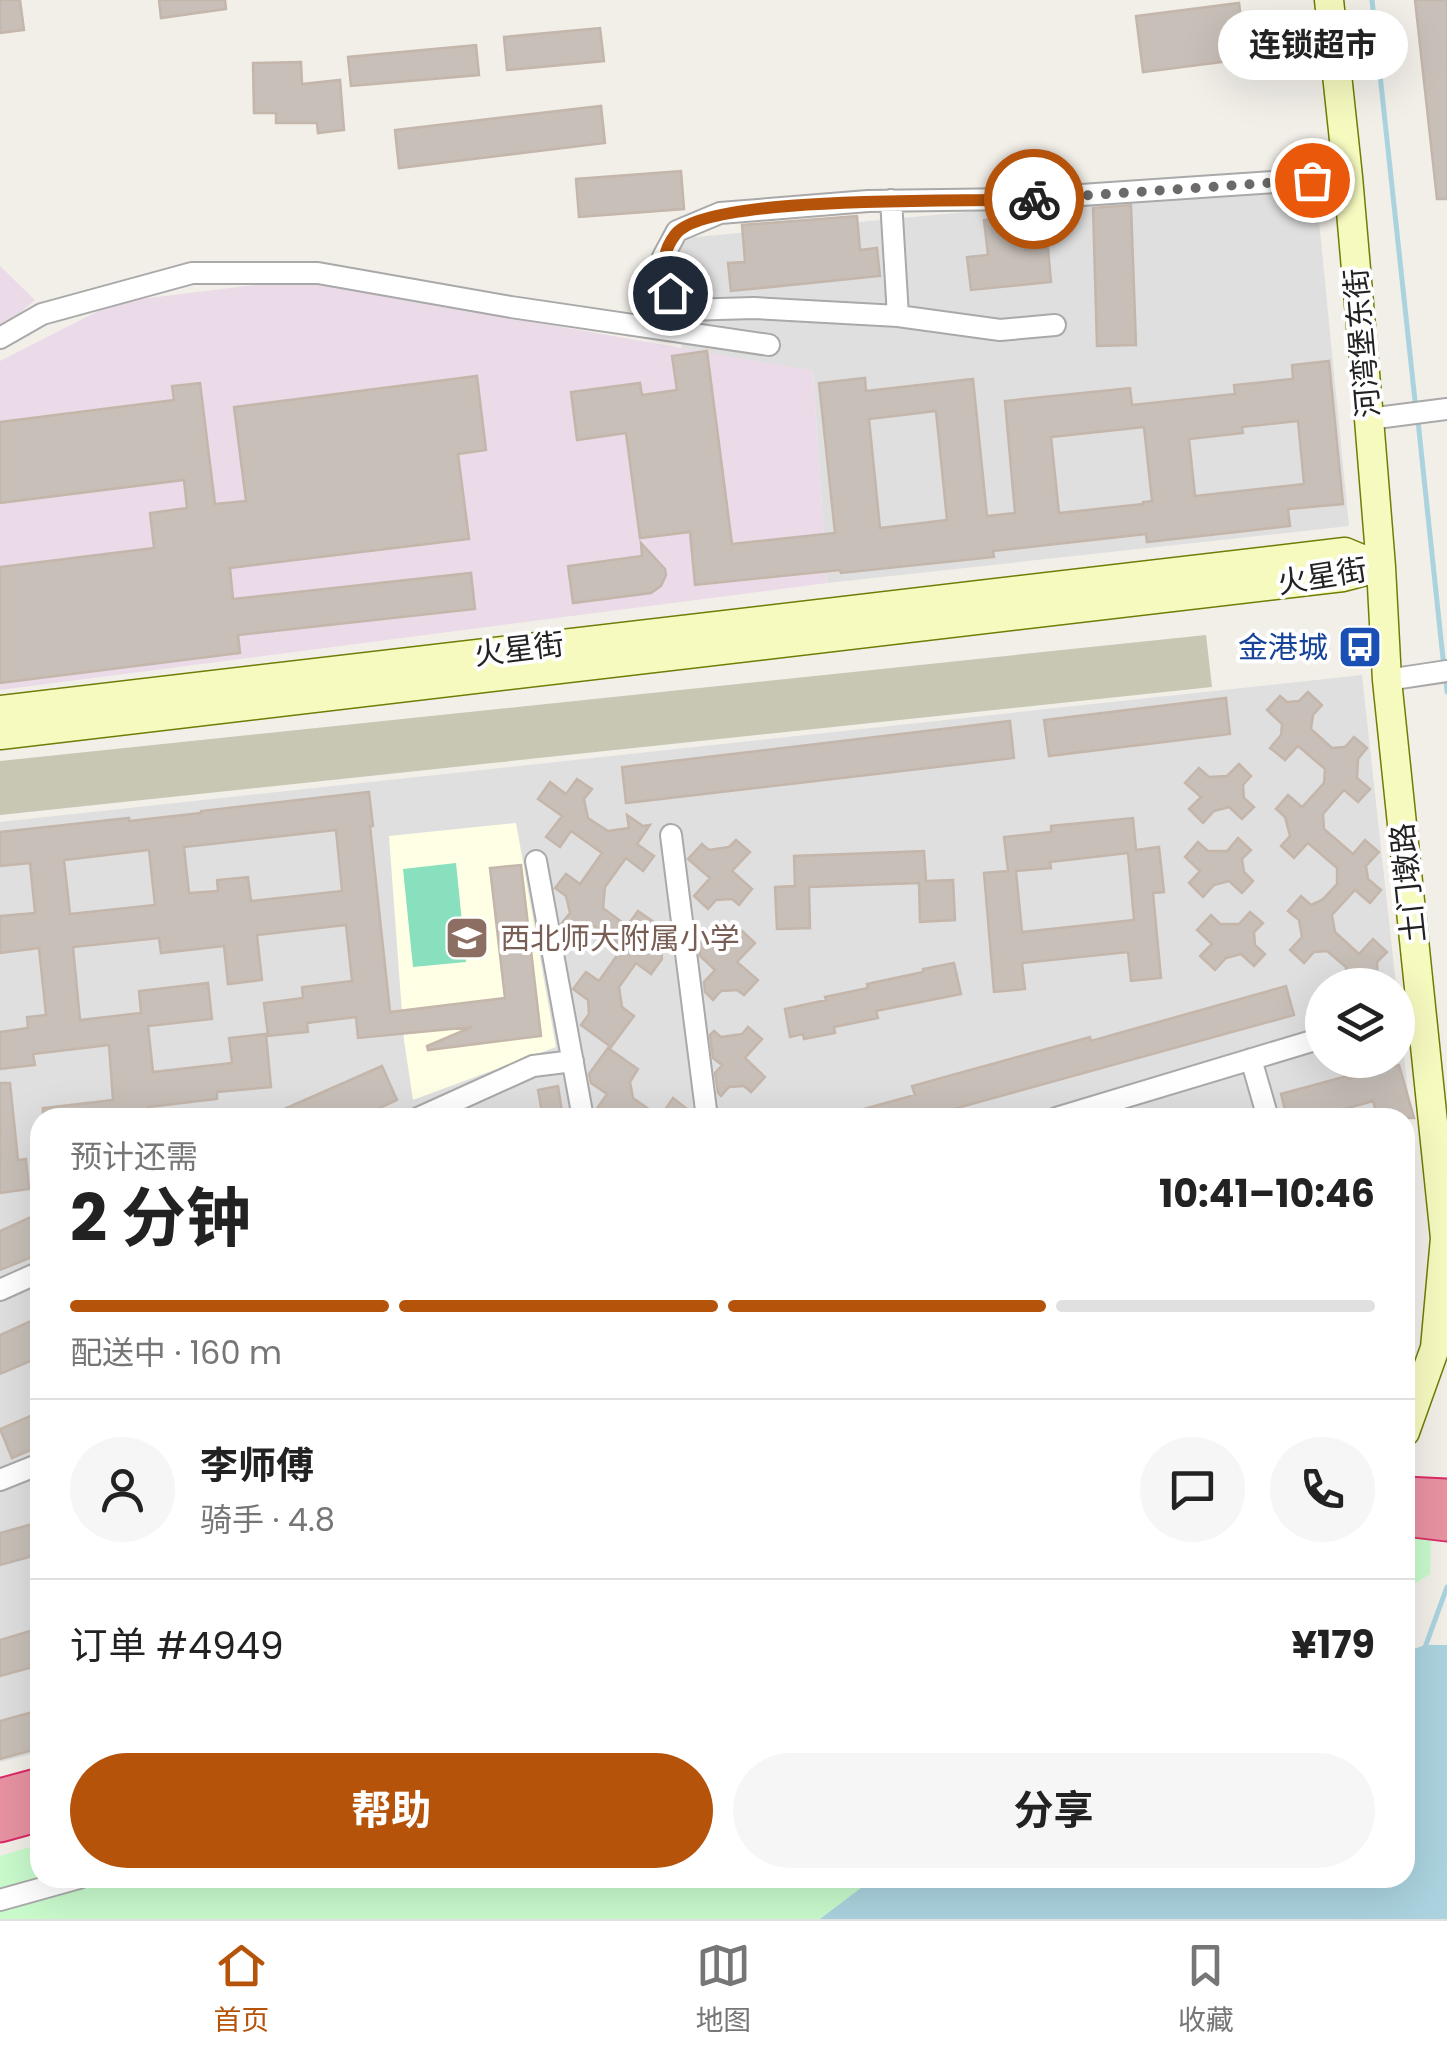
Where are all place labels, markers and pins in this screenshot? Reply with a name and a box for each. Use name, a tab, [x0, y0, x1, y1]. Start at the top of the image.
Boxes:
callout: 连锁超市	[1217, 10, 1407, 80]
pin	[1270, 138, 1355, 223]
pin	[628, 251, 713, 336]
bus stop icon: 金港城	[1337, 624, 1383, 670]
place label: 金港城	[1238, 626, 1328, 669]
school or university icon: 西北师大附属小学	[444, 915, 490, 961]
place label: 西北师大附属小学	[500, 917, 740, 960]

